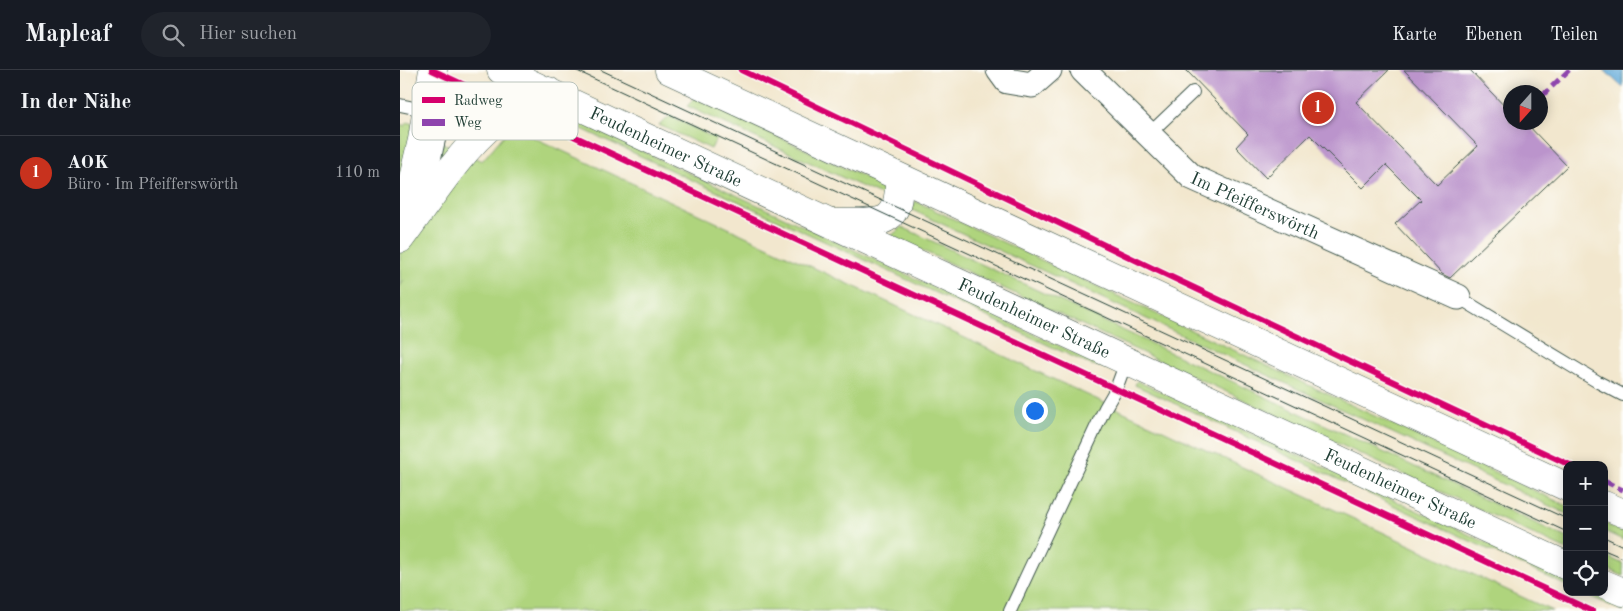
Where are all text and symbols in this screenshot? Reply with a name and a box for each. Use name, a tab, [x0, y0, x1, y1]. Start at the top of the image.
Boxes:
search box	[141, 12, 491, 57]
icon: search	[159, 21, 187, 49]
text: Mapleaf	[25, 23, 111, 47]
text: Hier suchen	[199, 25, 297, 44]
text: Karte	[1392, 26, 1437, 44]
text: Ebenen	[1465, 26, 1522, 44]
text: Teilen	[1550, 26, 1598, 44]
legend	[412, 82, 578, 140]
north arrow	[1503, 85, 1548, 130]
pin: 1	[1302, 89, 1334, 127]
text: In der Nähe	[20, 92, 131, 113]
text: Radweg	[454, 94, 503, 108]
street label: Feudenheimer Straße	[587, 105, 745, 191]
text: Weg	[454, 116, 482, 130]
text: AOK	[67, 154, 109, 173]
text: 1	[31, 165, 41, 181]
text: 110 m	[335, 165, 380, 181]
street label: Im Pfeifferswörth	[1188, 170, 1322, 243]
text: Büro · Im Pfeifferswörth	[67, 177, 238, 193]
street label: Feudenheimer Straße	[955, 276, 1113, 362]
your location	[1022, 398, 1048, 424]
street label: Feudenheimer Straße	[1321, 446, 1479, 533]
map controls	[1563, 461, 1608, 596]
button: +	[1563, 461, 1608, 506]
button: −	[1563, 506, 1608, 551]
button: locate	[1563, 551, 1608, 596]

